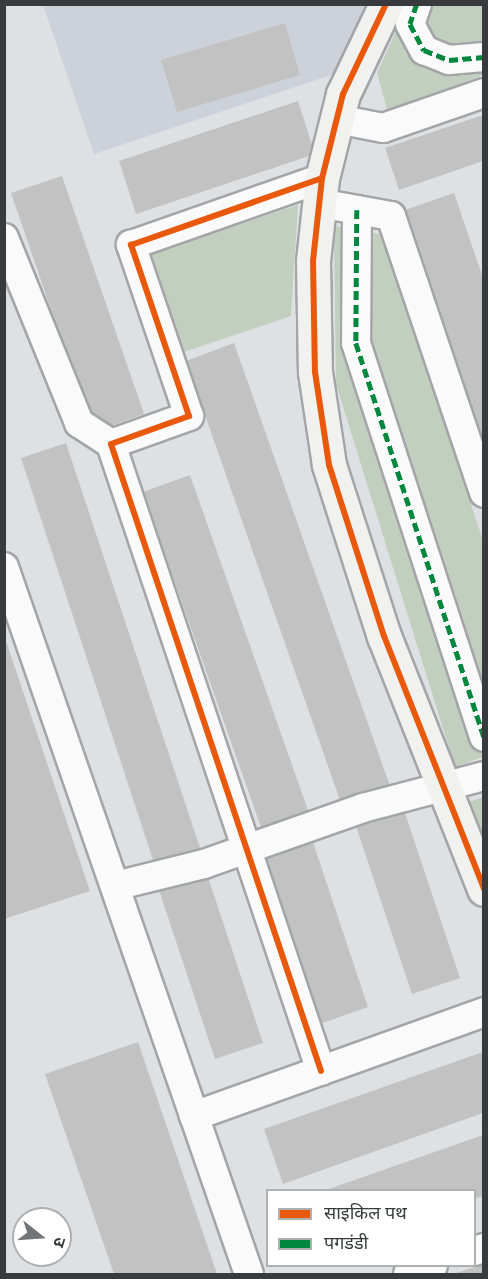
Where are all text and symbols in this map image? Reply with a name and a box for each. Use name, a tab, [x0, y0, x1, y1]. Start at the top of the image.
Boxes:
legend	[266, 1189, 476, 1267]
text: साइकिल पथ	[324, 1203, 407, 1226]
north arrow	[12, 1207, 72, 1267]
text: पगडंडी	[324, 1233, 368, 1256]
text: उ	[46, 1234, 69, 1249]

